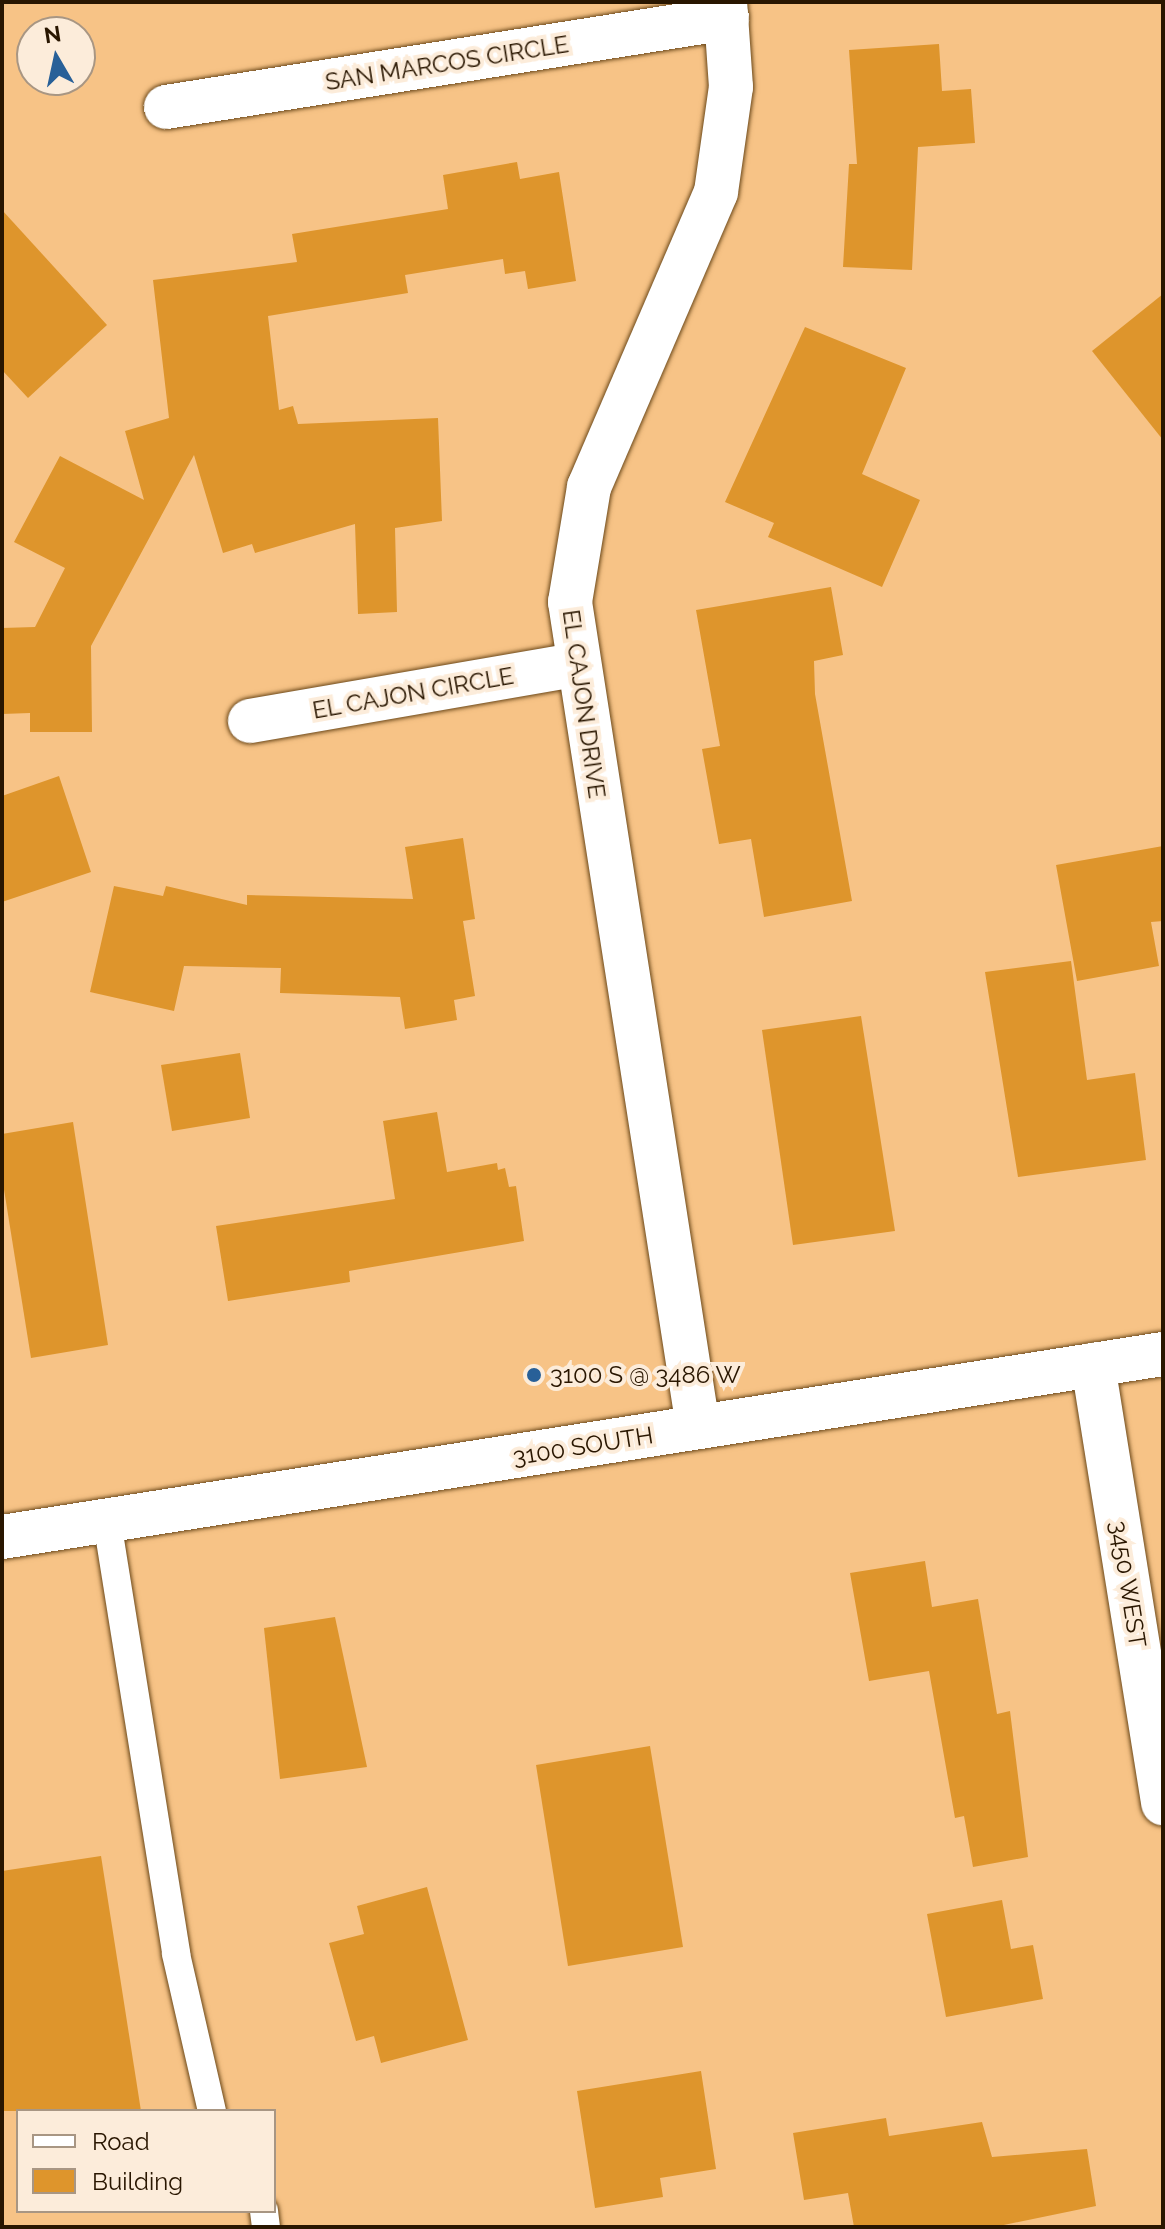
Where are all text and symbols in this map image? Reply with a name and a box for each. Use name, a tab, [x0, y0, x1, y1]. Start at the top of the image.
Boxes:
north arrow	[16, 16, 96, 96]
text: N	[42, 20, 63, 48]
street label: SAN MARCOS CIRCLE	[323, 30, 571, 96]
street label: EL CAJON DRIVE	[556, 607, 612, 801]
street label: EL CAJON CIRCLE	[310, 661, 516, 725]
place label: 3100 S @ 3486 W	[550, 1361, 741, 1389]
marker: 3100 S @ 3486 W	[525, 1366, 543, 1384]
street label: 3100 SOUTH	[511, 1421, 655, 1471]
street label: 3450 WEST	[1104, 1518, 1152, 1650]
legend	[16, 2109, 276, 2213]
text: Road	[92, 2127, 150, 2156]
text: Building	[92, 2167, 183, 2196]

